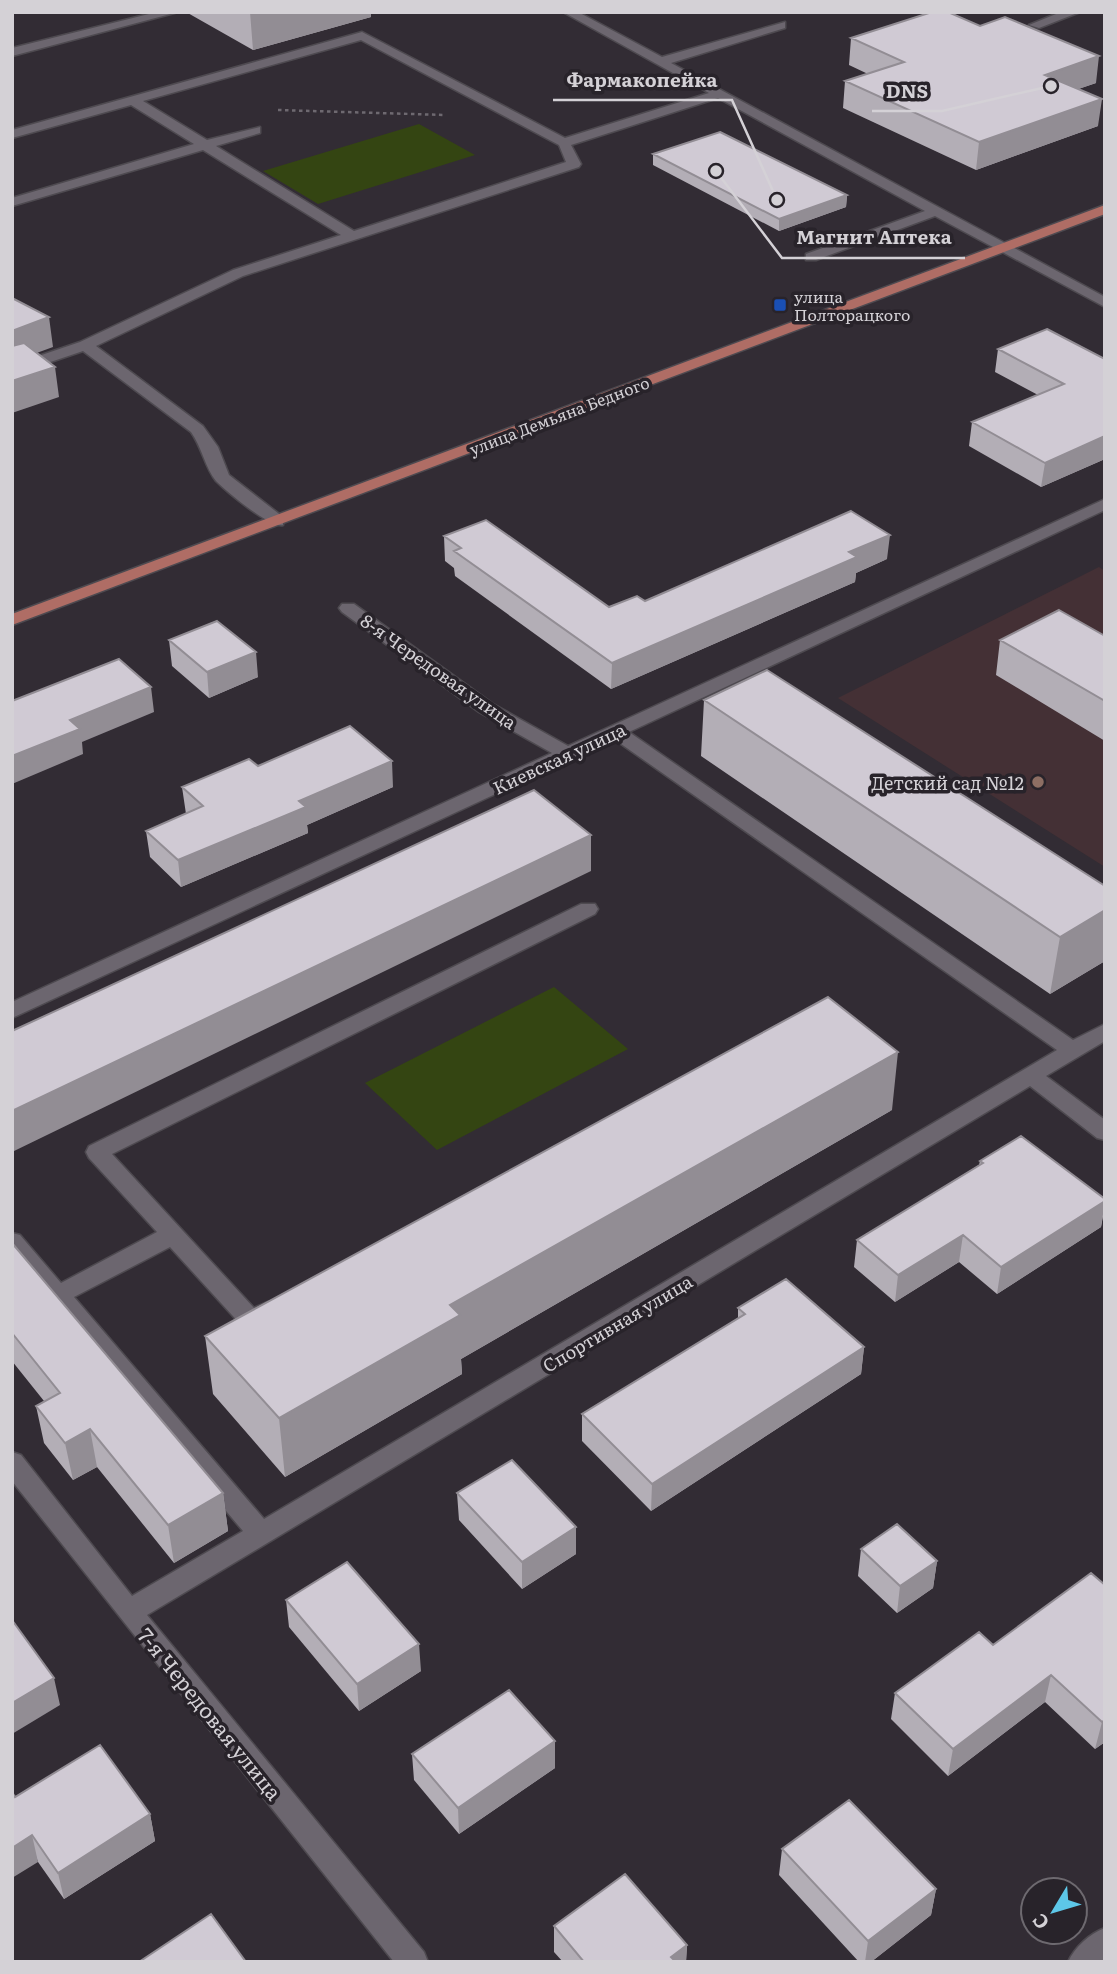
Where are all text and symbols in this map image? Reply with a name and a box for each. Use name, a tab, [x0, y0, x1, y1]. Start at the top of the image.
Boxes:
callout: Фармакопейка	[553, 60, 732, 100]
text: Фармакопейка	[567, 65, 717, 93]
callout: DNS	[872, 71, 942, 111]
text: DNS	[886, 76, 928, 104]
callout: Магнит Аптека	[782, 218, 965, 258]
text: Магнит Аптека	[796, 222, 952, 250]
place label: улица Полторацкого	[794, 284, 910, 326]
marker: улица Полторацкого	[772, 297, 788, 313]
street label: улица Демьяна Бедного	[465, 370, 653, 460]
street label: 8-я Чередовая улица	[355, 607, 523, 735]
street label: Киевская улица	[488, 715, 630, 801]
place label: Детский сад №12	[871, 769, 1024, 796]
marker: Детский сад №12	[1030, 774, 1046, 790]
street label: Спортивная улица	[537, 1267, 697, 1378]
street label: 7-я Чередовая улица	[132, 1620, 291, 1806]
north arrow	[1019, 1876, 1089, 1946]
text: С	[1025, 1908, 1055, 1936]

